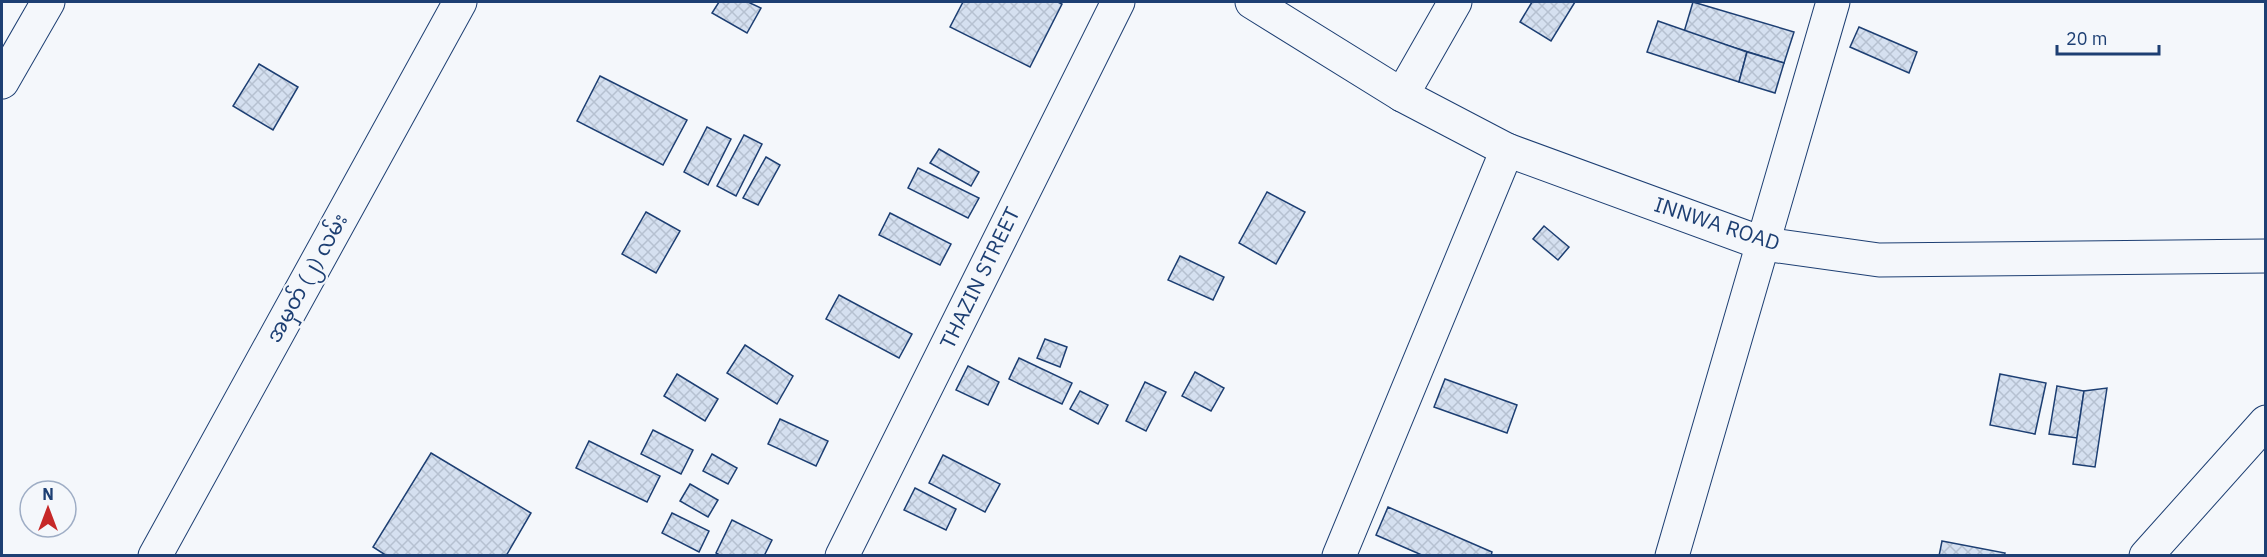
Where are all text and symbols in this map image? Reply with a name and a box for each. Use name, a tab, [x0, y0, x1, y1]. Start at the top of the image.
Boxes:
scale bar	[2057, 18, 2159, 56]
text: 20 m	[2066, 27, 2108, 50]
street label: INNWA ROAD	[1651, 190, 1784, 257]
street label: THAZIN STREET	[933, 202, 1026, 353]
street label: အမှတ် (၂) လမ်း	[258, 207, 357, 349]
north arrow	[18, 479, 78, 539]
text: N	[42, 484, 54, 504]

